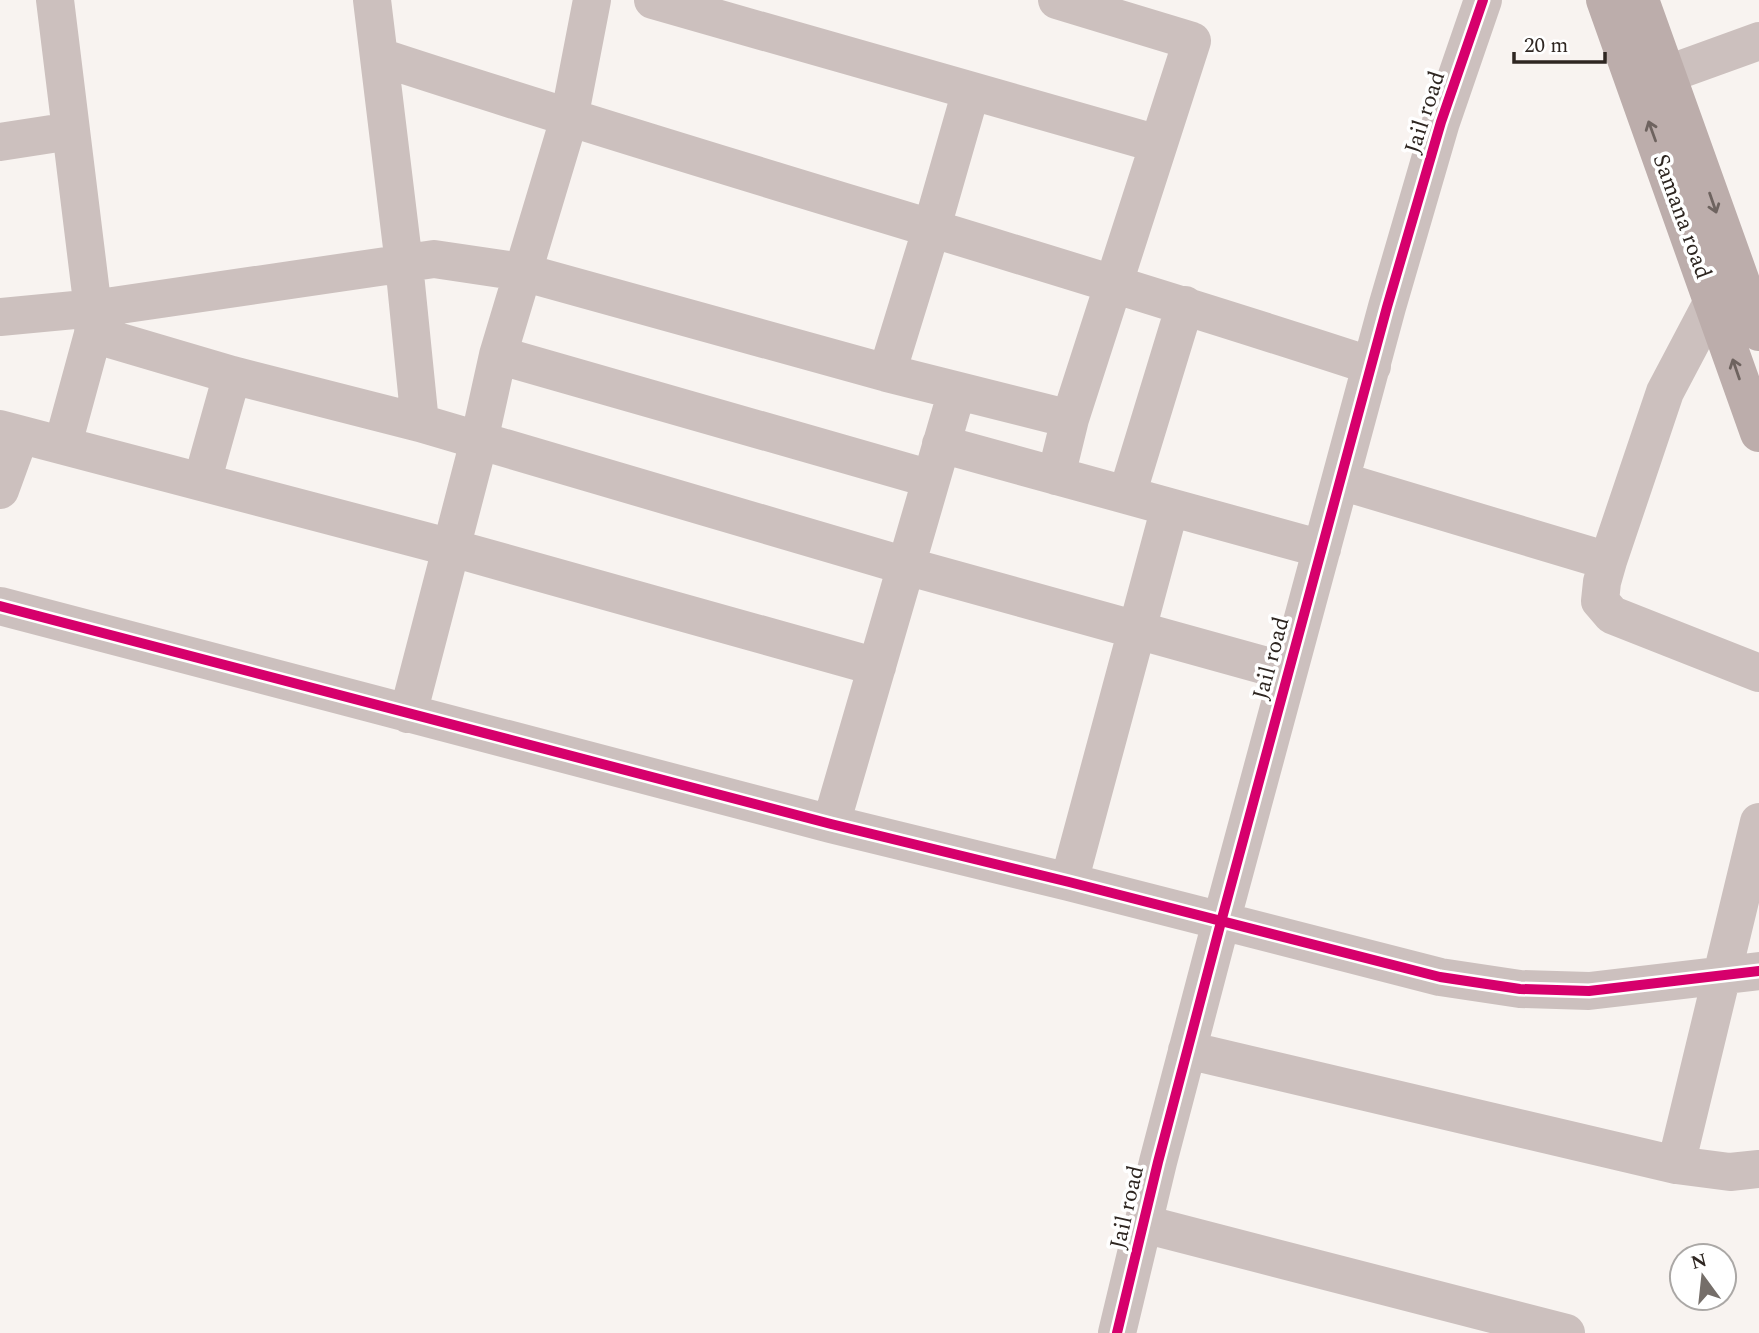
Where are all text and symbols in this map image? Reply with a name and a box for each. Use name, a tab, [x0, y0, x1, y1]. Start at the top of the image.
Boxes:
scale bar	[1514, 21, 1605, 65]
text: 20 m	[1524, 30, 1568, 62]
street label: Jail road	[1396, 66, 1455, 158]
one-way arrow	[1645, 121, 1658, 143]
street label: Samana road	[1643, 149, 1720, 284]
one-way arrow	[1708, 191, 1720, 213]
one-way arrow	[1729, 358, 1741, 380]
street label: Jail road	[1244, 613, 1299, 704]
street label: Jail road	[1101, 1162, 1154, 1253]
north arrow	[1668, 1242, 1738, 1312]
text: N	[1688, 1246, 1710, 1278]

